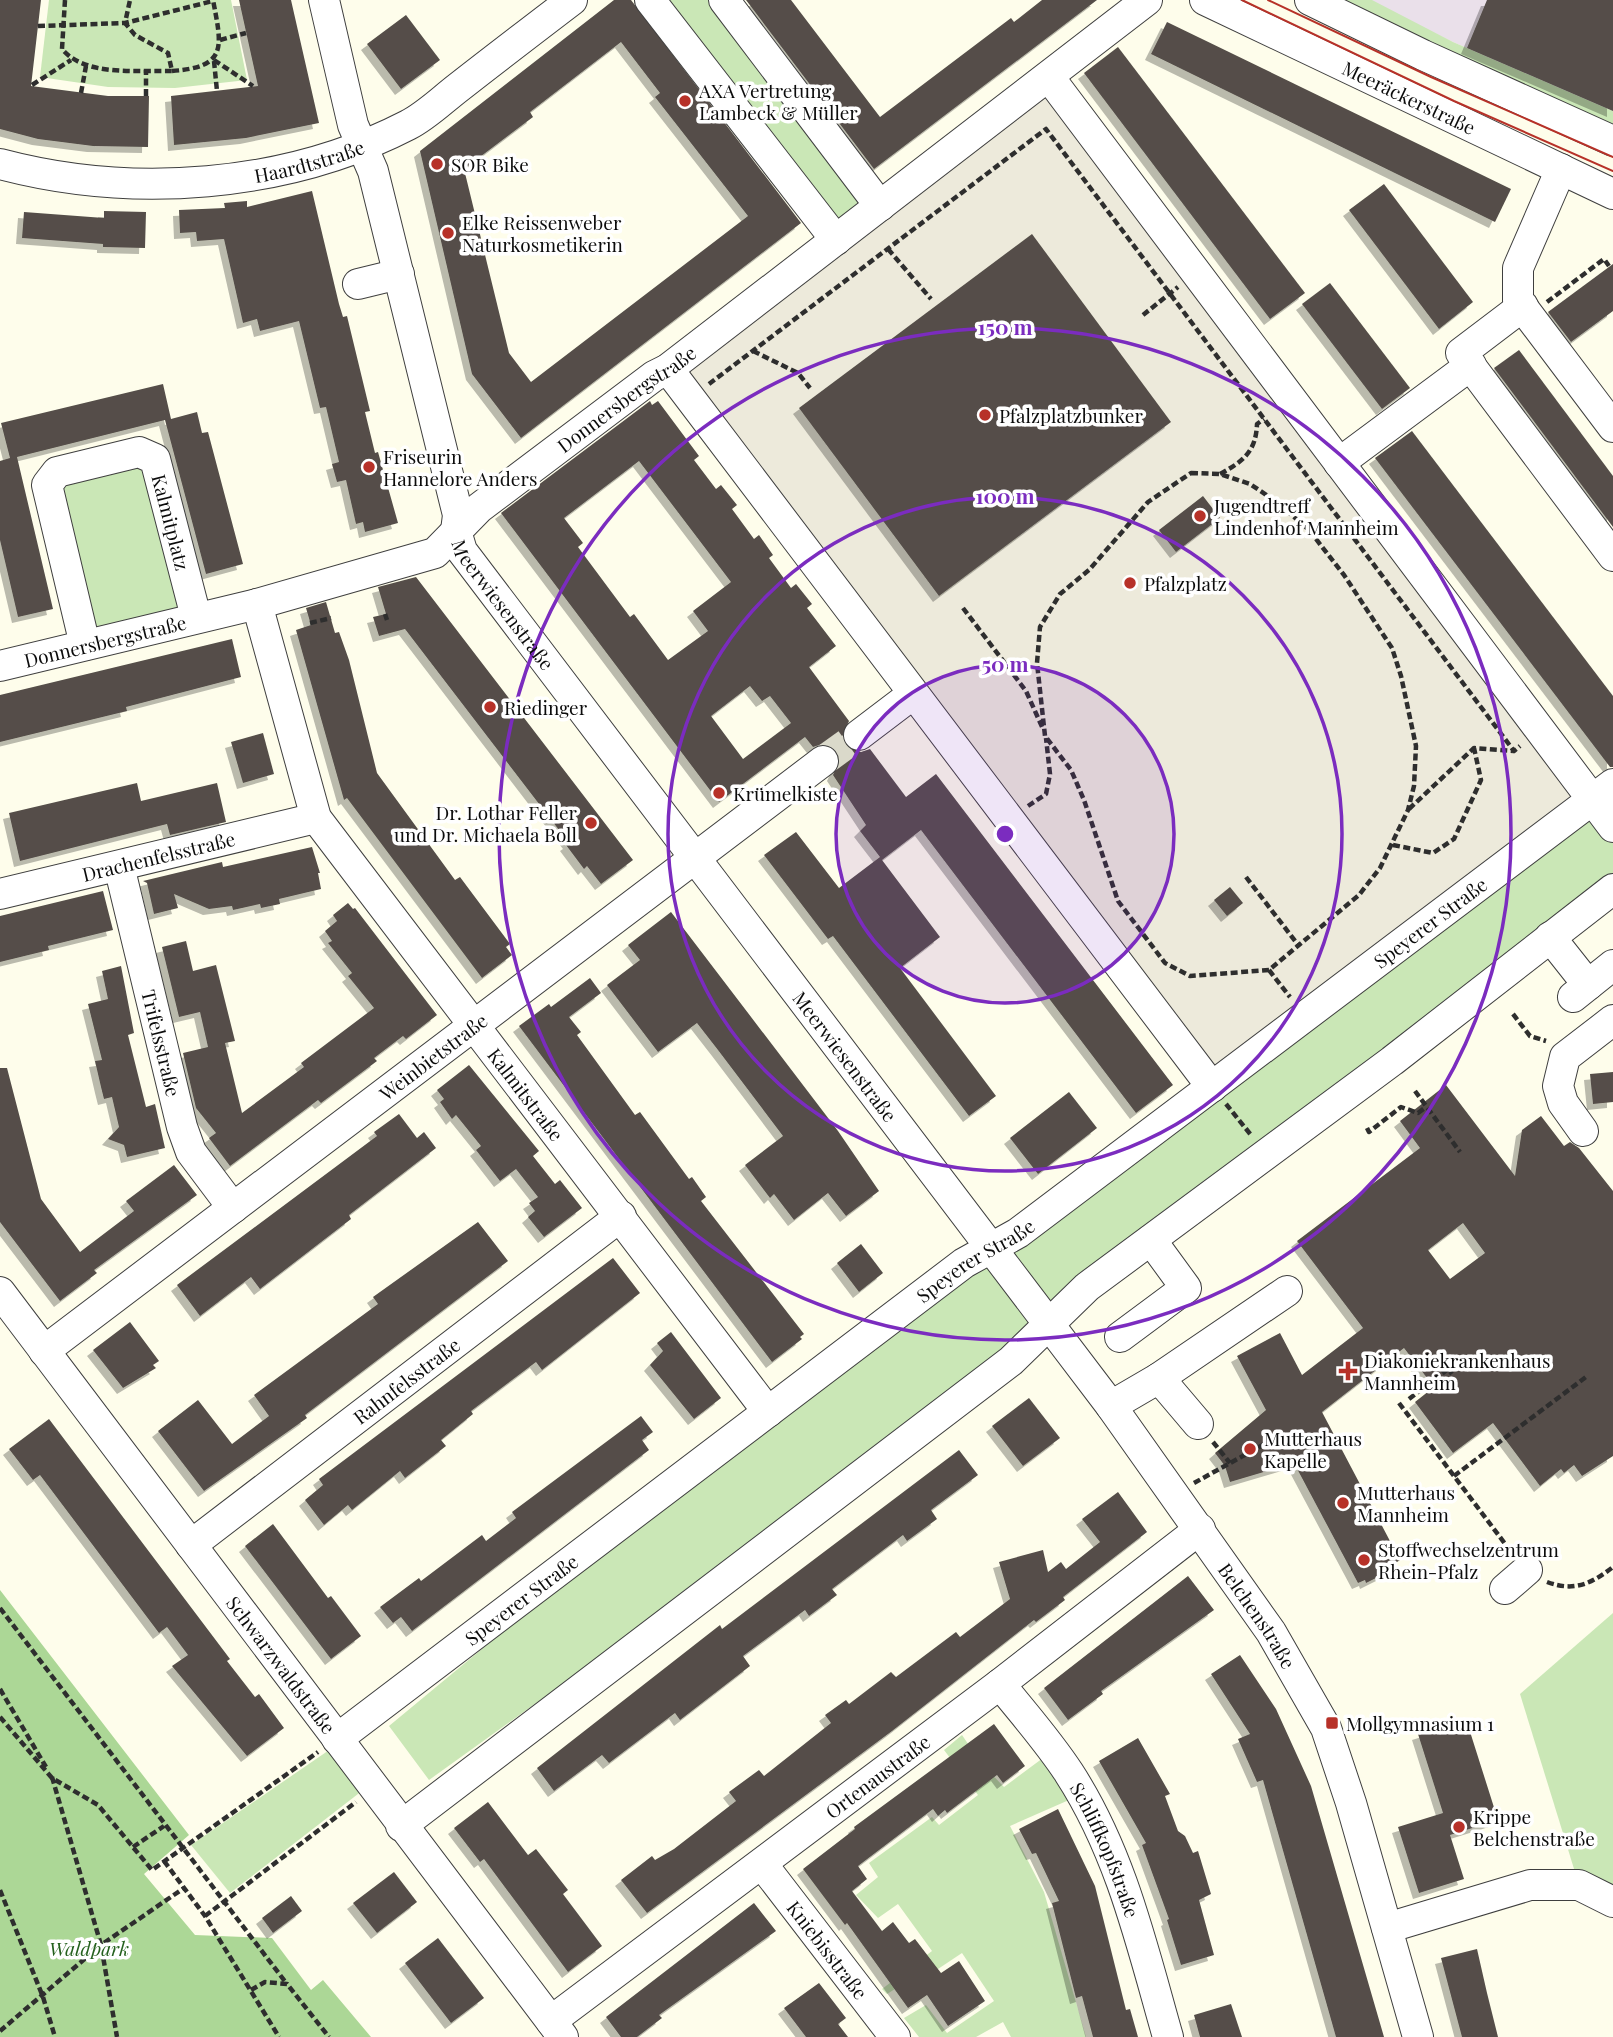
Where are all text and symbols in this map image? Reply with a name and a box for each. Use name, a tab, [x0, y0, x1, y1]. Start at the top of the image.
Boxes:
street label: Meeräckerstraße	[1338, 54, 1480, 140]
place label: AXA Vertretung Lambeck & Müller	[698, 77, 858, 125]
marker: AXA Vertretung Lambeck & Müller	[677, 93, 693, 109]
street label: Haardtstraße	[252, 133, 368, 188]
place label: SOR Bike	[451, 151, 529, 177]
marker: SOR Bike	[429, 156, 445, 172]
place label: Elke Reissenweber Naturkosmetikerin	[462, 209, 623, 257]
marker: Elke Reissenweber Naturkosmetikerin	[440, 225, 456, 241]
text: 150 m	[978, 312, 1032, 340]
street label: Donnersbergstraße	[551, 339, 701, 458]
place label: Pfalzplatzbunker	[999, 402, 1143, 428]
marker: Pfalzplatzbunker	[977, 407, 993, 423]
place label: Friseurin Hannelore Anders	[383, 443, 537, 491]
marker: Friseurin Hannelore Anders	[361, 459, 377, 475]
street label: Kalmitplatz	[146, 471, 196, 573]
text: 100 m	[975, 481, 1035, 509]
place label: Jugendtreff Lindenhof Mannheim	[1213, 492, 1399, 540]
marker: Jugendtreff Lindenhof Mannheim	[1192, 508, 1208, 524]
street label: Meerwiesenstraße	[446, 536, 560, 675]
place label: Pfalzplatz	[1144, 570, 1227, 596]
marker: Pfalzplatz	[1122, 575, 1138, 591]
street label: Donnersbergstraße	[21, 609, 189, 673]
text: 50 m	[981, 649, 1029, 677]
place label: Riedinger	[504, 694, 588, 720]
marker: Riedinger	[482, 699, 498, 715]
place label: Krümelkiste	[733, 780, 838, 806]
marker: Krümelkiste	[711, 785, 727, 801]
place label: Dr. Lothar Feller und Dr. Michaela Boll	[394, 799, 578, 847]
marker: Dr. Lothar Feller und Dr. Michaela Boll	[583, 815, 599, 831]
centre of rings	[993, 822, 1017, 846]
street label: Drachenfelsstraße	[79, 825, 238, 887]
street label: Speyerer Straße	[1368, 871, 1492, 973]
street label: Meerwiesenstraße	[788, 986, 903, 1127]
street label: Trifelsstraße	[136, 987, 187, 1099]
street label: Weinbietstraße	[373, 1007, 492, 1106]
street label: Kalmitstraße	[482, 1042, 570, 1146]
street label: Speyerer Straße	[911, 1212, 1039, 1308]
street label: Rahnfelsstraße	[348, 1331, 465, 1429]
place label: Diakoniekrankenhaus Mannheim	[1364, 1347, 1550, 1395]
marker: Diakoniekrankenhaus Mannheim	[1338, 1361, 1358, 1381]
place label: Mutterhaus Kapelle	[1264, 1425, 1362, 1473]
marker: Mutterhaus Kapelle	[1242, 1441, 1258, 1457]
place label: Mutterhaus Mannheim	[1357, 1479, 1455, 1527]
marker: Mutterhaus Mannheim	[1335, 1495, 1351, 1511]
place label: Stoffwechselzentrum Rhein-Pfalz	[1378, 1536, 1559, 1584]
street label: Speyerer Straße	[459, 1548, 583, 1651]
marker: Stoffwechselzentrum Rhein-Pfalz	[1356, 1552, 1372, 1568]
street label: Belchenstraße	[1213, 1557, 1302, 1673]
street label: Schwarzwaldstraße	[221, 1590, 342, 1739]
place label: Mollgymnasium 1	[1346, 1710, 1494, 1736]
marker: Mollgymnasium 1	[1324, 1715, 1340, 1731]
street label: Ortenaustraße	[820, 1728, 935, 1824]
street label: Schliffkopfstraße	[1065, 1777, 1146, 1921]
place label: Krippe Belchenstraße	[1473, 1803, 1595, 1851]
marker: Krippe Belchenstraße	[1451, 1819, 1467, 1835]
street label: Kniebisstraße	[782, 1895, 874, 2004]
park label: Waldpark	[49, 1935, 129, 1961]

